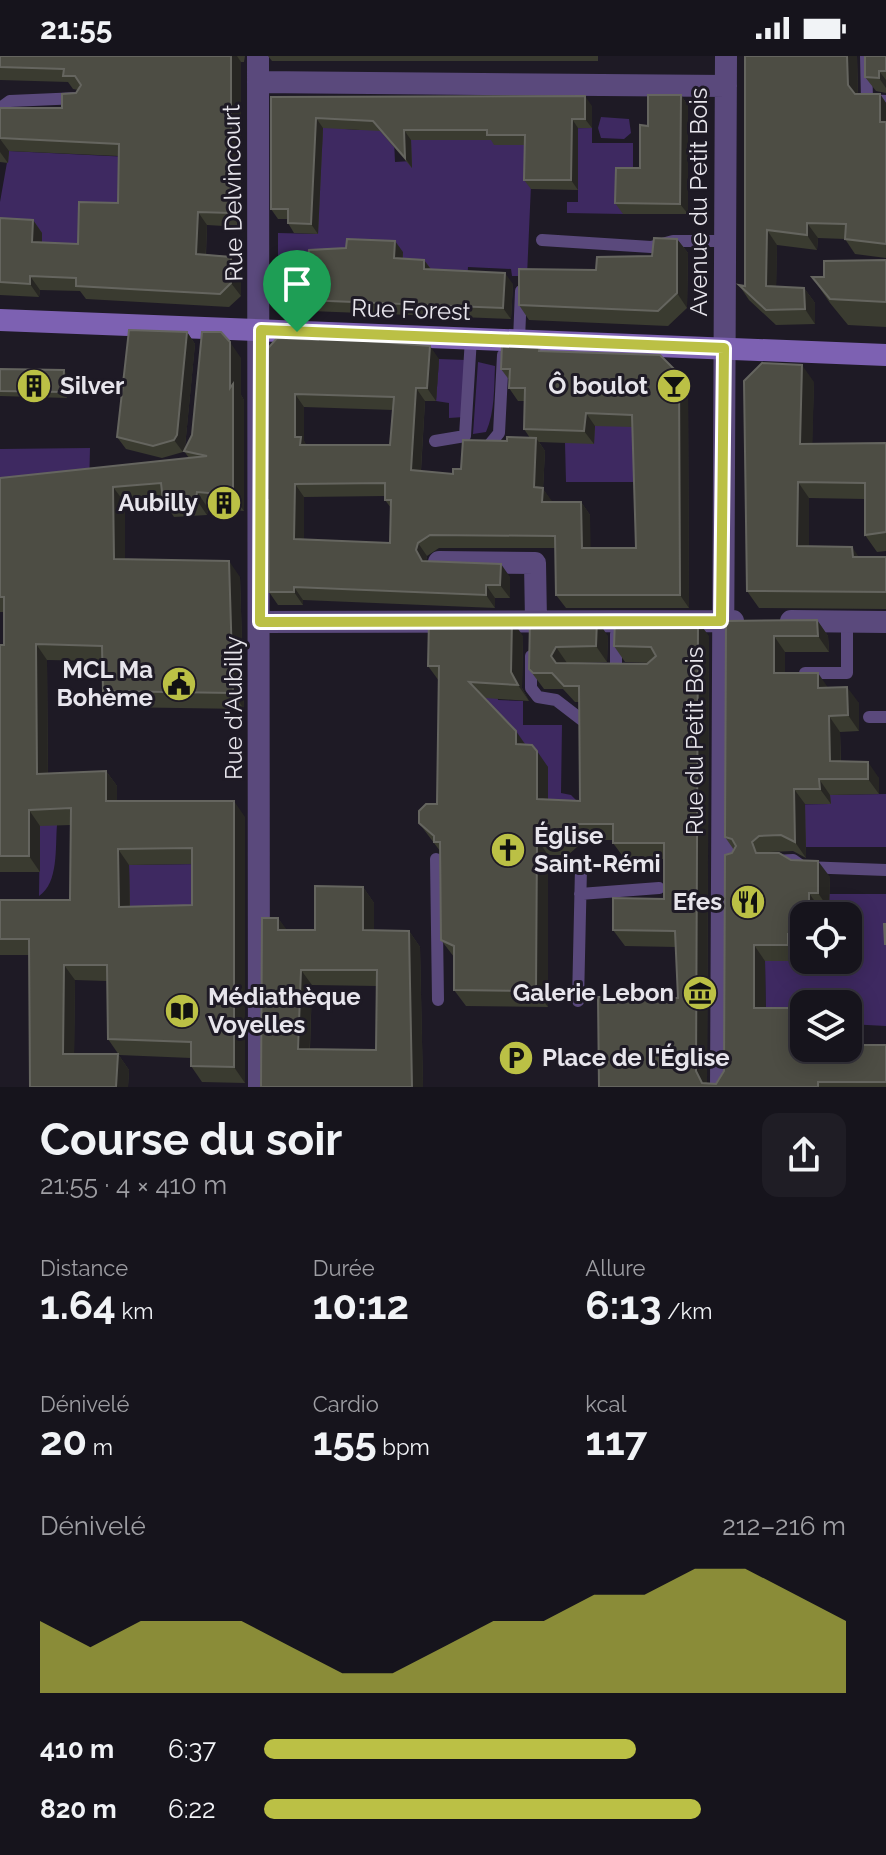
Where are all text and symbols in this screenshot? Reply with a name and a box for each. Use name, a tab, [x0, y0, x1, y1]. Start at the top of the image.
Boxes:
text: 21:55	[40, 11, 112, 46]
street label: Avenue du Petit Bois	[684, 88, 713, 316]
street label: Rue Delvincourt	[216, 104, 249, 282]
pin	[263, 250, 331, 332]
icon: arrive	[275, 262, 319, 306]
street label: Rue Forest	[351, 293, 471, 326]
building icon: Silver	[15, 367, 53, 405]
bar icon: Ô boulot	[655, 367, 693, 405]
place label: Silver	[60, 371, 124, 400]
place label: Ô boulot	[548, 371, 648, 400]
building icon: Aubilly	[205, 484, 243, 522]
place label: Aubilly	[118, 488, 198, 517]
street label: Rue d'Aubilly	[219, 636, 248, 780]
street label: Rue du Petit Bois	[680, 647, 709, 835]
place label: MCL Ma Bohème	[57, 655, 153, 712]
public building icon: MCL Ma Bohème	[160, 665, 198, 703]
place label: Église Saint-Rémi	[534, 821, 661, 878]
church icon: Église Saint-Rémi	[489, 831, 527, 869]
restaurant icon: Efes	[729, 883, 767, 921]
place label: Efes	[673, 887, 722, 916]
map controls	[790, 902, 862, 1062]
button: locate	[790, 902, 862, 974]
museum icon: Galerie Lebon	[681, 974, 719, 1012]
place label: Galerie Lebon	[513, 978, 674, 1007]
place label: Médiathèque Voyelles	[208, 982, 361, 1039]
button: layers	[790, 990, 862, 1062]
library icon: Médiathèque Voyelles	[163, 992, 201, 1030]
parking icon: Place de l'Église	[497, 1039, 535, 1077]
place label: Place de l'Église	[542, 1043, 730, 1072]
button: share	[762, 1113, 846, 1197]
text: Course du soir	[40, 1114, 342, 1165]
text: 21:55 · 4 × 410 m	[40, 1170, 227, 1200]
text: Distance	[40, 1255, 128, 1281]
text: Durée	[313, 1255, 375, 1281]
text: Allure	[585, 1255, 646, 1281]
text: 1.64	[40, 1281, 116, 1328]
text: 10:12	[313, 1281, 409, 1328]
text: 6:13	[585, 1281, 662, 1328]
text: km	[116, 1298, 153, 1324]
text: /km	[662, 1298, 712, 1324]
text: Dénivelé	[40, 1391, 129, 1417]
text: Cardio	[313, 1391, 379, 1417]
text: kcal	[585, 1391, 626, 1417]
text: 20	[40, 1417, 87, 1464]
text: 155	[313, 1417, 377, 1464]
text: 117	[585, 1417, 647, 1464]
text: m	[87, 1434, 113, 1460]
text: bpm	[377, 1434, 430, 1460]
text: Dénivelé	[40, 1511, 146, 1541]
text: 212–216 m	[722, 1511, 846, 1541]
text: 410 m	[40, 1734, 114, 1764]
text: 6:37	[168, 1734, 216, 1764]
text: 820 m	[40, 1794, 117, 1824]
text: 6:22	[168, 1794, 216, 1824]

